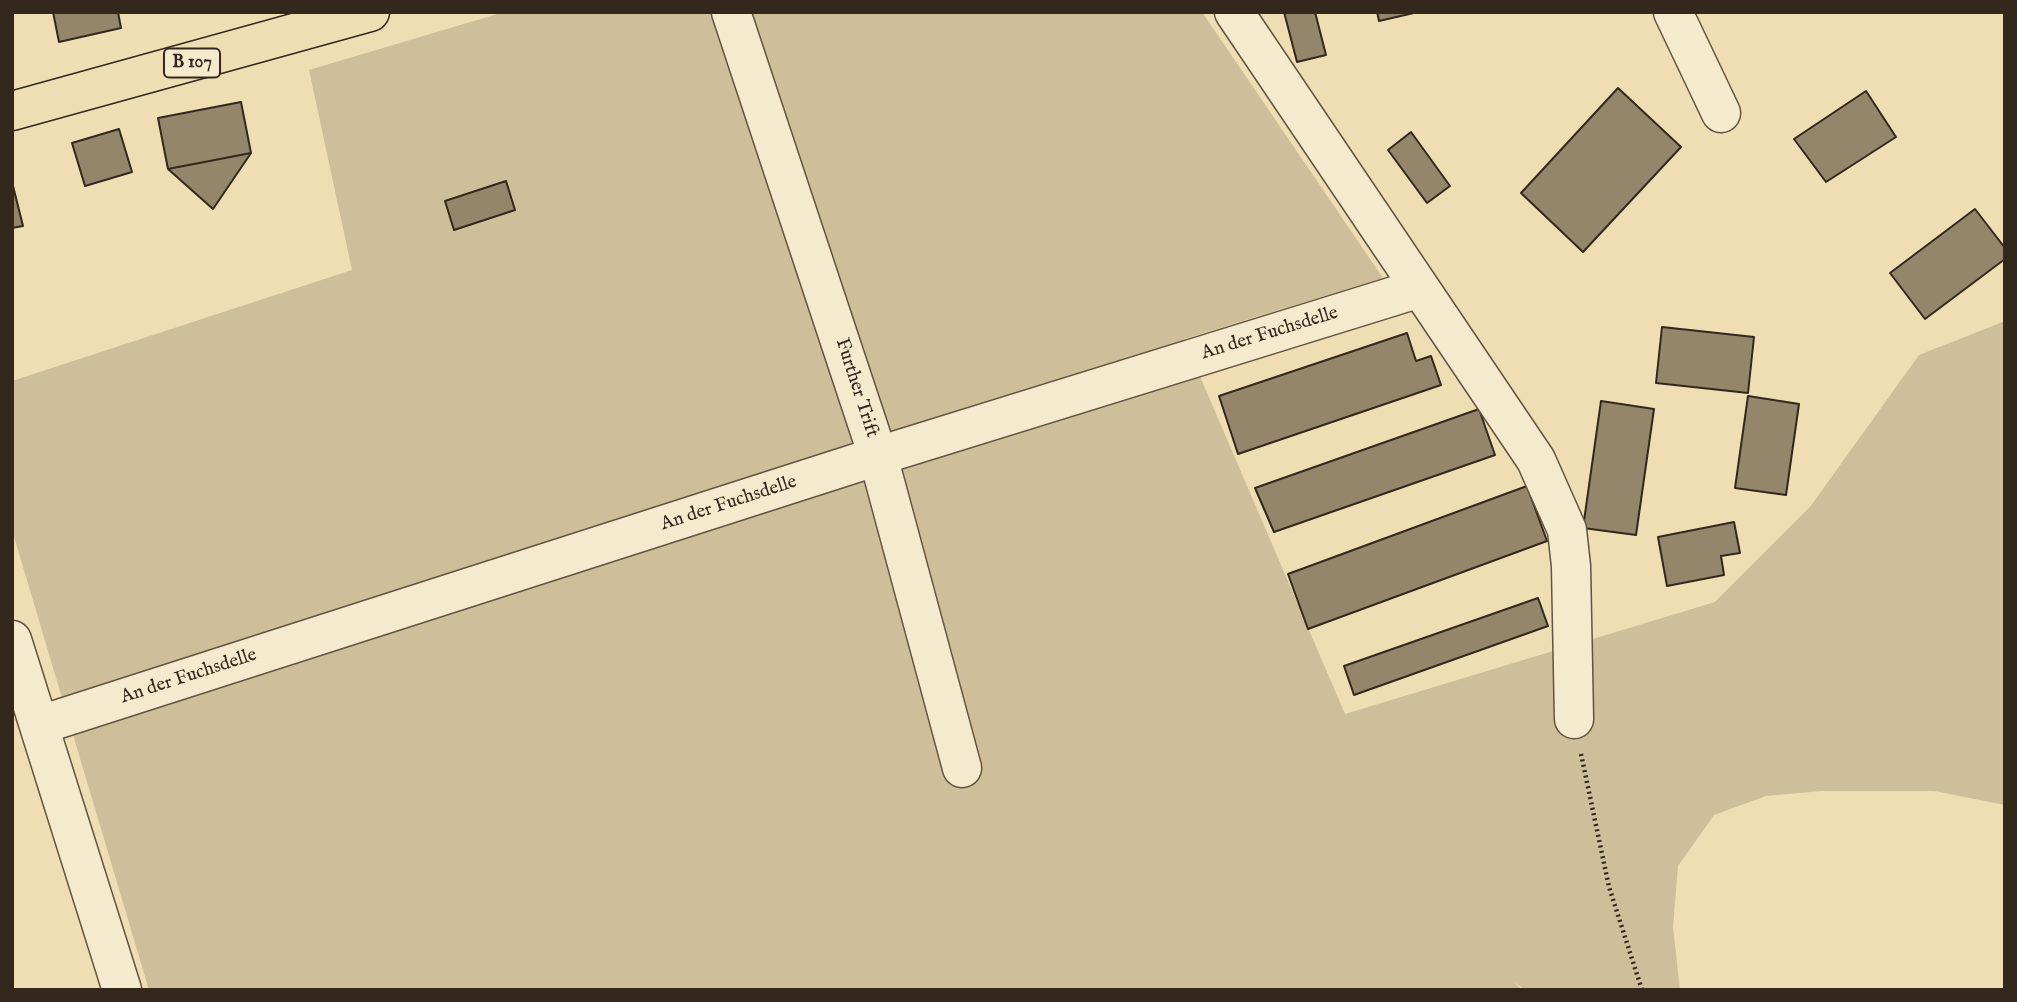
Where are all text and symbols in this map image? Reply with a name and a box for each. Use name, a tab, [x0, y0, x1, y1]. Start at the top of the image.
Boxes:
road number: B 107	[164, 48, 220, 78]
street label: An der Fuchsdelle	[1199, 302, 1341, 366]
street label: Further Trift	[829, 335, 883, 441]
street label: An der Fuchsdelle	[658, 471, 800, 537]
street label: An der Fuchsdelle	[118, 644, 260, 710]

